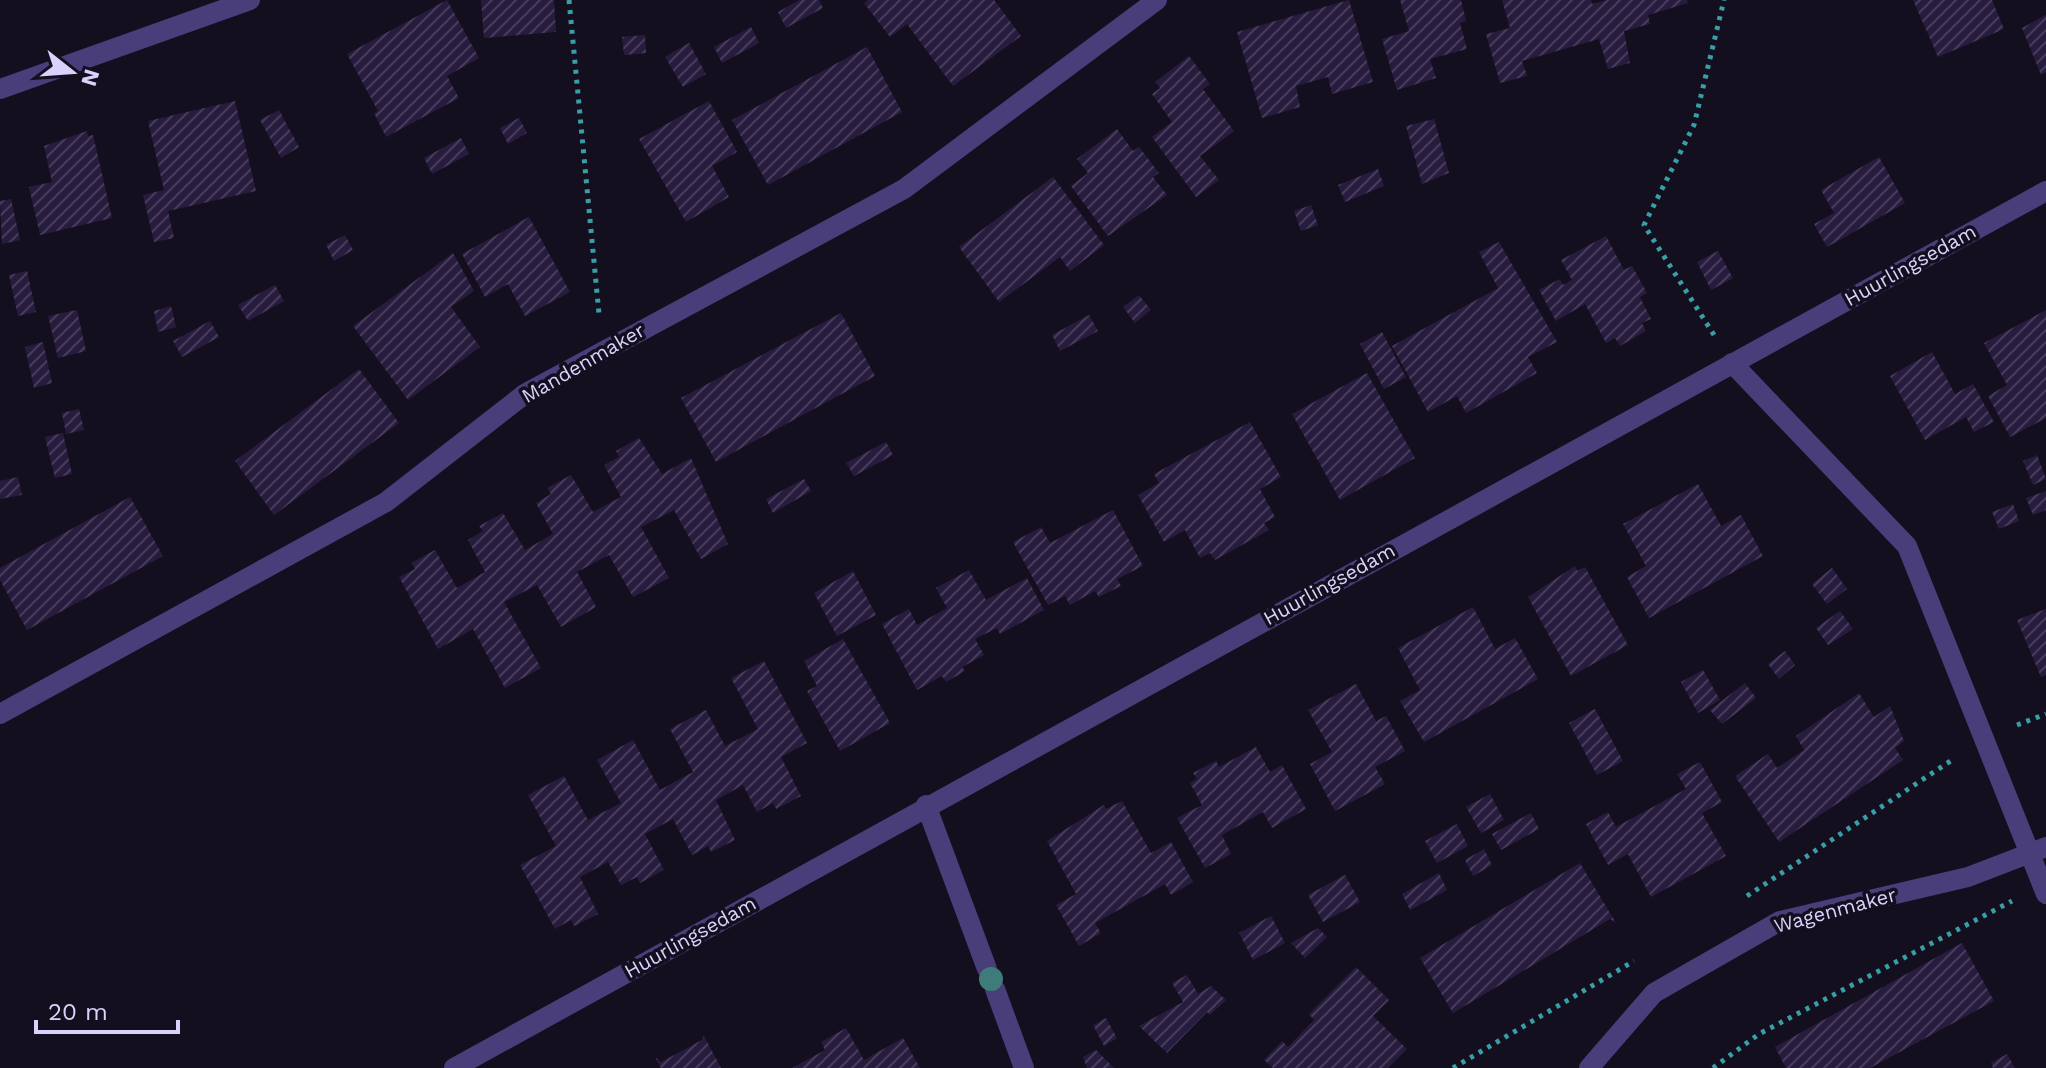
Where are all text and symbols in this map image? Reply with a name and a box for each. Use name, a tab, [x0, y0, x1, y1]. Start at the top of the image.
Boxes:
north arrow	[32, 32, 112, 112]
text: N	[76, 66, 105, 89]
street label: Huurlingsedam	[1840, 219, 1980, 311]
street label: Mandenmaker	[517, 318, 649, 408]
street label: Huurlingsedam	[1259, 538, 1399, 630]
street label: Wagenmaker	[1771, 882, 1899, 938]
street label: Huurlingsedam	[620, 891, 760, 983]
scale bar	[36, 984, 178, 1034]
text: 20 m	[48, 998, 108, 1026]

